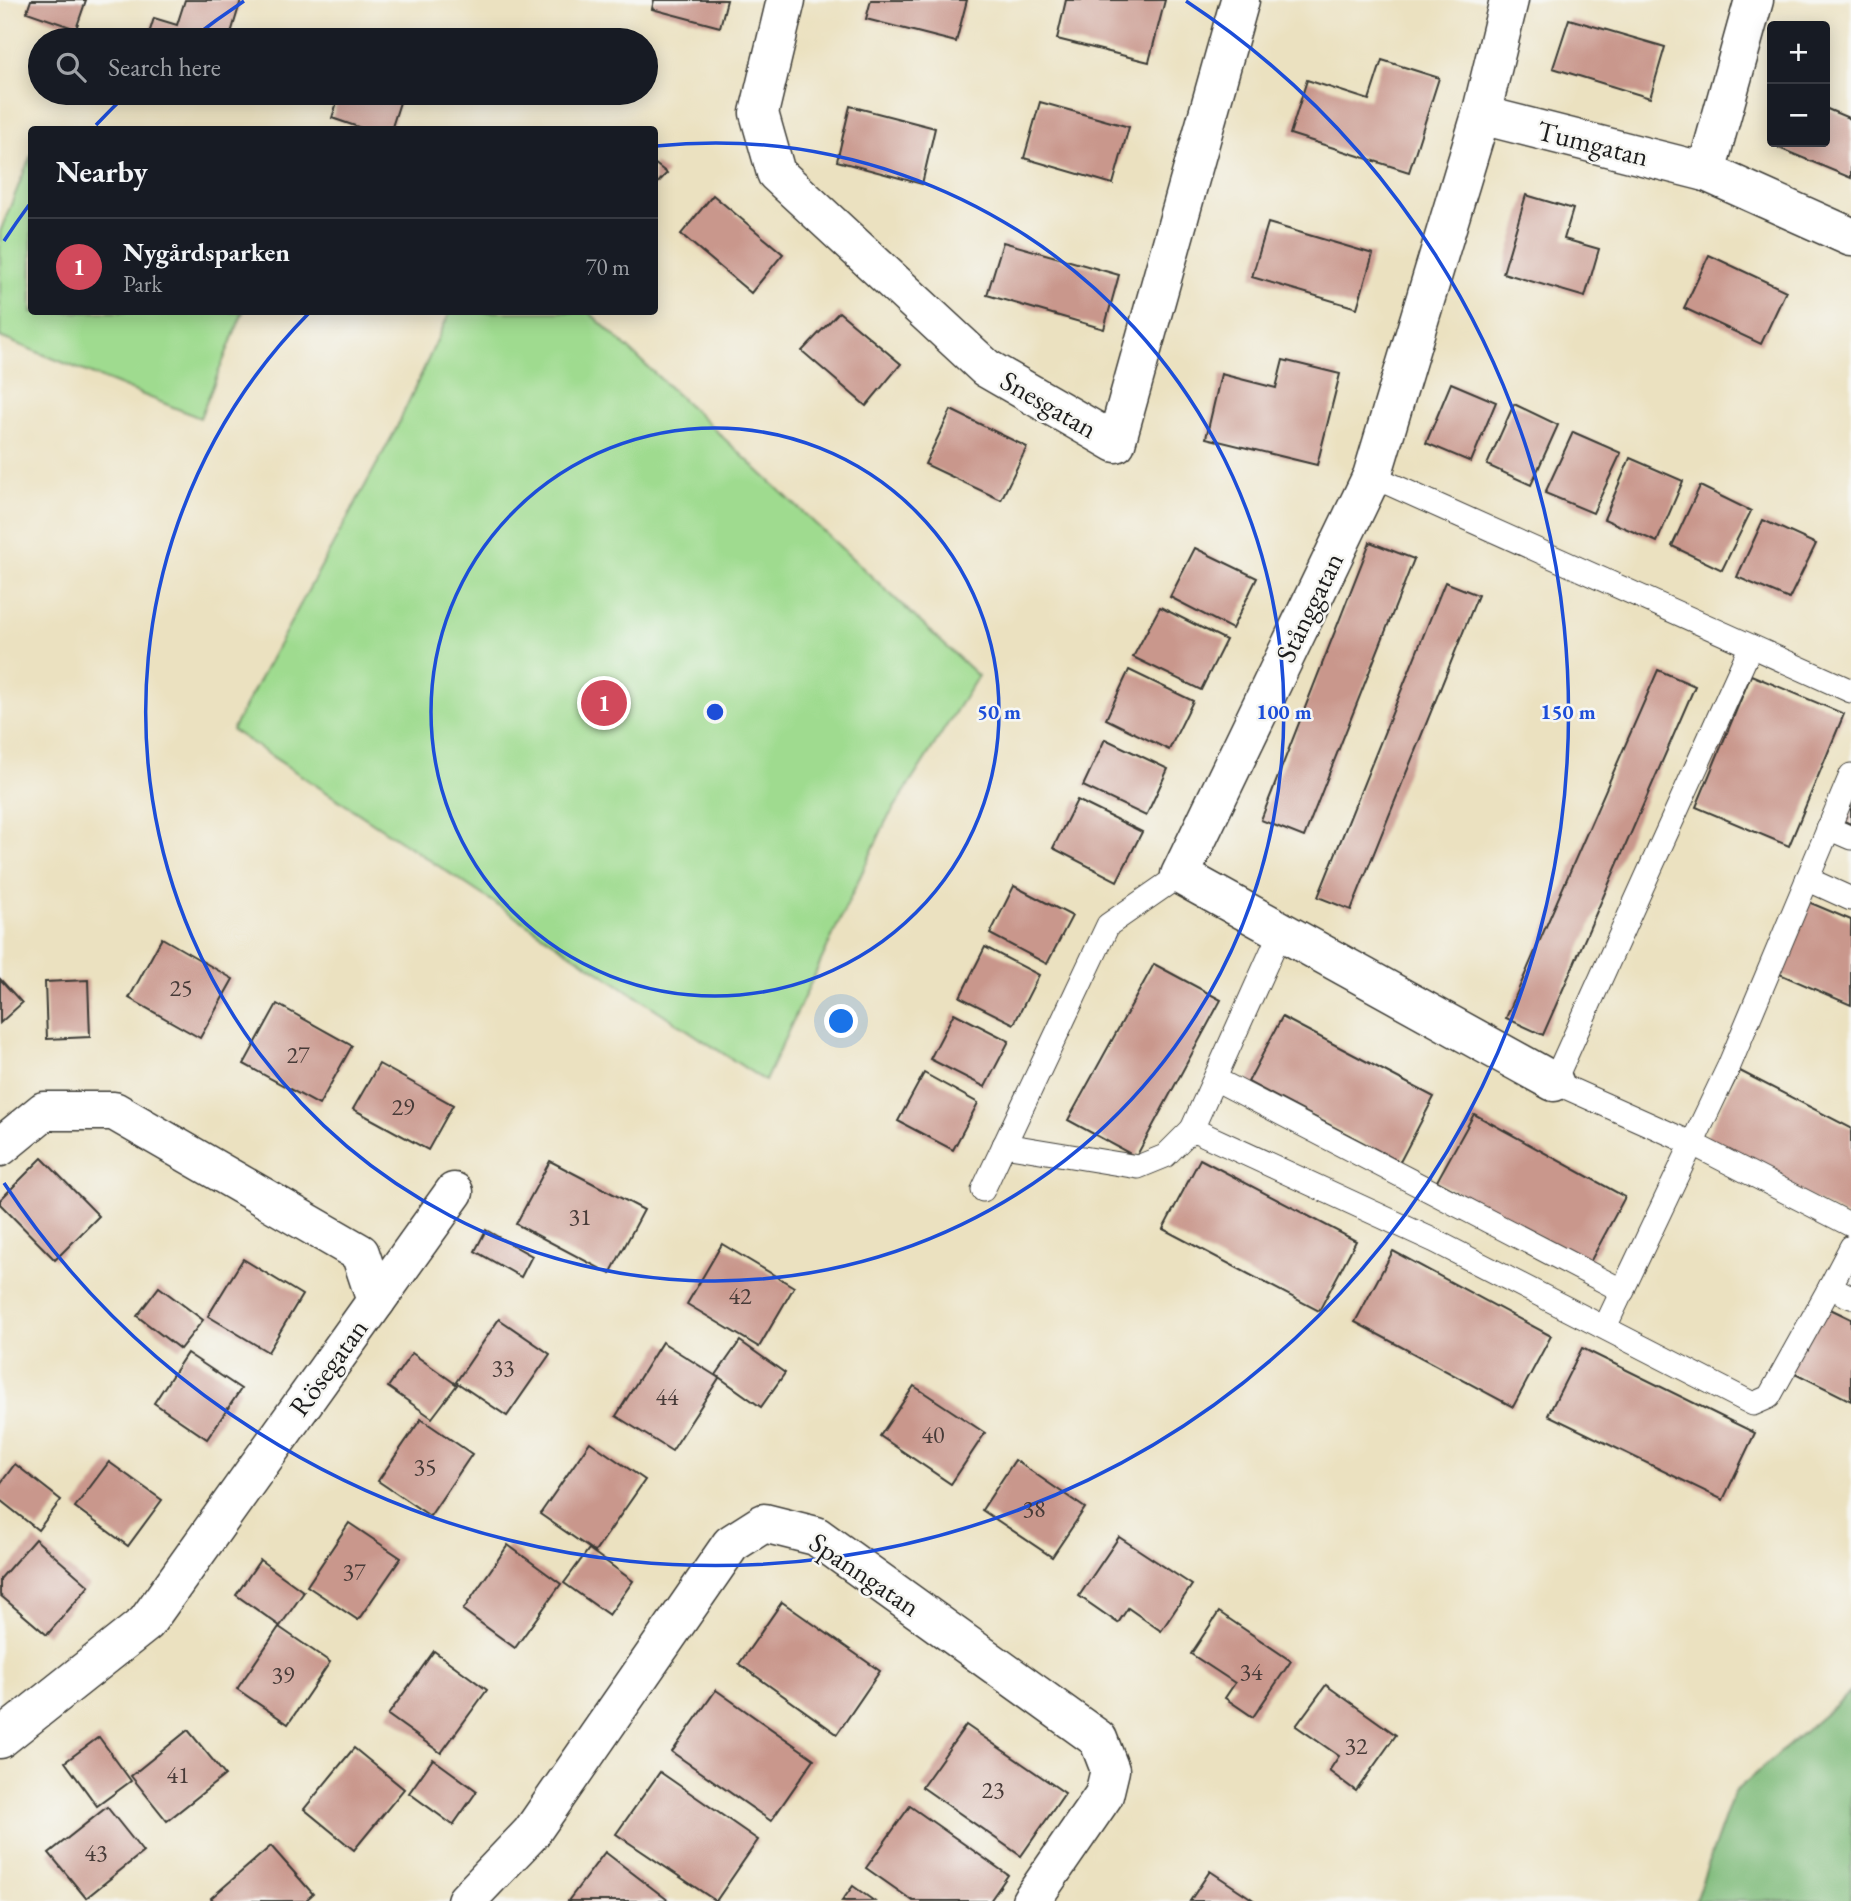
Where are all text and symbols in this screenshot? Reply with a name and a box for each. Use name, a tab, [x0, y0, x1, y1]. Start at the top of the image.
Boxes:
map controls	[1767, 21, 1830, 147]
button: +	[1767, 21, 1830, 84]
search box	[28, 28, 658, 105]
icon: search	[52, 48, 90, 86]
text: Search here	[108, 50, 221, 84]
button: −	[1767, 84, 1830, 147]
street label: Tumgatan	[1534, 112, 1653, 174]
text: Nearby	[56, 152, 148, 191]
text: Nygårdsparken	[123, 235, 290, 269]
text: 1	[73, 252, 85, 282]
text: 70 m	[585, 252, 630, 282]
text: Park	[123, 269, 162, 299]
street label: Snesgatan	[994, 362, 1104, 446]
street label: Stånggatan	[1267, 546, 1351, 668]
pin: 1	[581, 677, 627, 729]
text: 50 m	[977, 698, 1021, 725]
text: 100 m	[1256, 698, 1312, 725]
text: 150 m	[1540, 698, 1596, 725]
centre of rings	[703, 700, 727, 724]
house number: 25	[169, 972, 193, 1003]
your location	[824, 1004, 858, 1038]
house number: 27	[286, 1039, 310, 1070]
house number: 29	[391, 1091, 415, 1122]
house number: 31	[568, 1201, 592, 1232]
house number: 42	[728, 1280, 752, 1311]
street label: Rösegatan	[281, 1311, 376, 1423]
house number: 33	[491, 1352, 515, 1383]
house number: 44	[655, 1381, 679, 1412]
house number: 40	[921, 1419, 945, 1450]
house number: 35	[413, 1451, 437, 1482]
house number: 38	[1022, 1493, 1046, 1524]
street label: Spanngatan	[803, 1524, 927, 1624]
house number: 37	[342, 1556, 366, 1587]
house number: 34	[1239, 1656, 1263, 1687]
house number: 39	[271, 1659, 295, 1690]
house number: 32	[1344, 1730, 1368, 1761]
house number: 41	[166, 1759, 190, 1790]
house number: 23	[981, 1774, 1005, 1805]
house number: 43	[84, 1837, 108, 1868]

